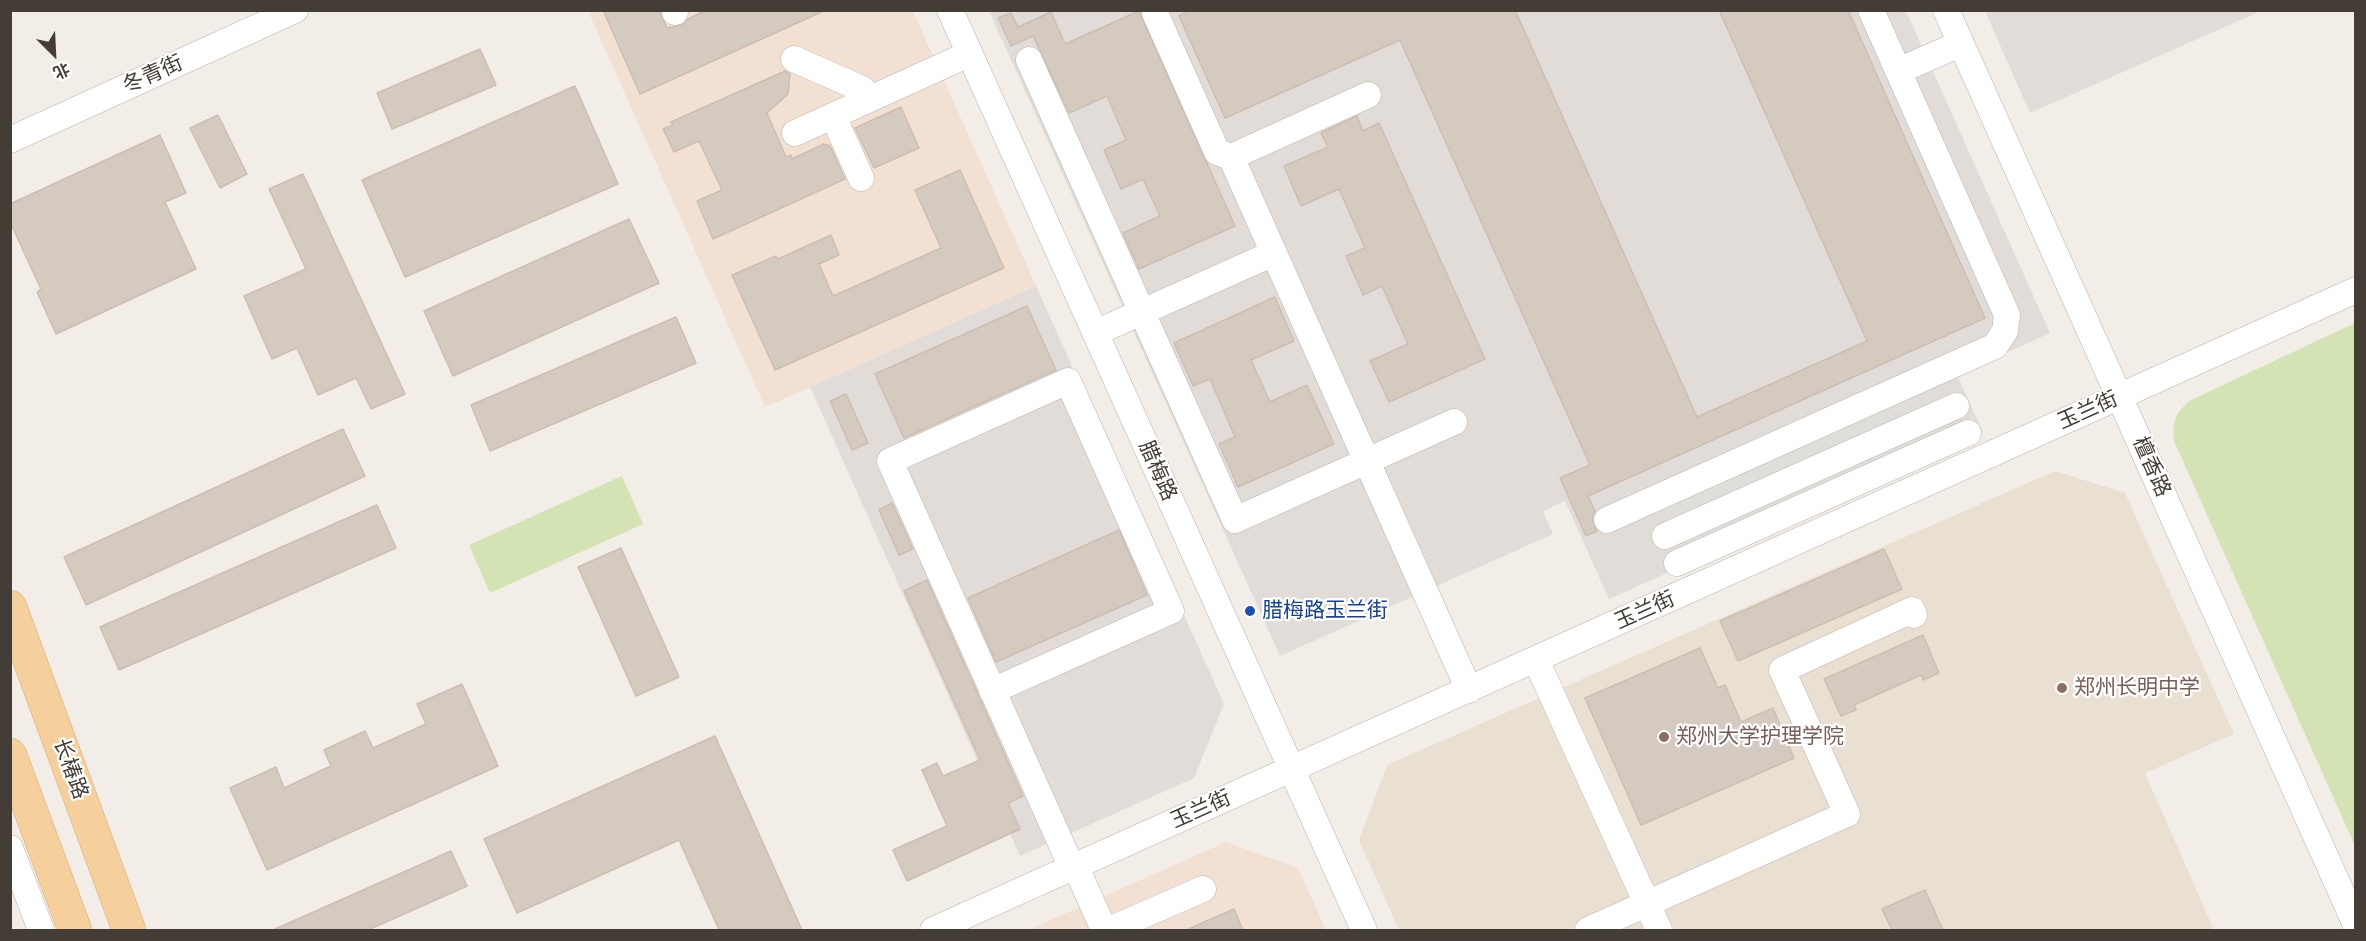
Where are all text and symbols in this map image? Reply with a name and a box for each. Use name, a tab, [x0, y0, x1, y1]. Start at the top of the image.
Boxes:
north arrow	[24, 24, 84, 84]
street label: 冬青街	[119, 51, 187, 99]
text: 北	[51, 60, 72, 82]
street label: 玉兰街	[2054, 387, 2122, 435]
street label: 檀香路	[2127, 433, 2175, 501]
street label: 腊梅路	[1133, 437, 1181, 505]
street label: 玉兰街	[1611, 587, 1679, 635]
place label: 腊梅路玉兰街	[1262, 598, 1388, 624]
marker: 腊梅路玉兰街	[1243, 604, 1257, 618]
place label: 郑州长明中学	[2074, 675, 2200, 701]
marker: 郑州长明中学	[2055, 681, 2069, 695]
place label: 郑州大学护理学院	[1676, 724, 1844, 750]
marker: 郑州大学护理学院	[1657, 730, 1671, 744]
street label: 长椿路	[47, 735, 93, 803]
street label: 玉兰街	[1167, 786, 1235, 834]

